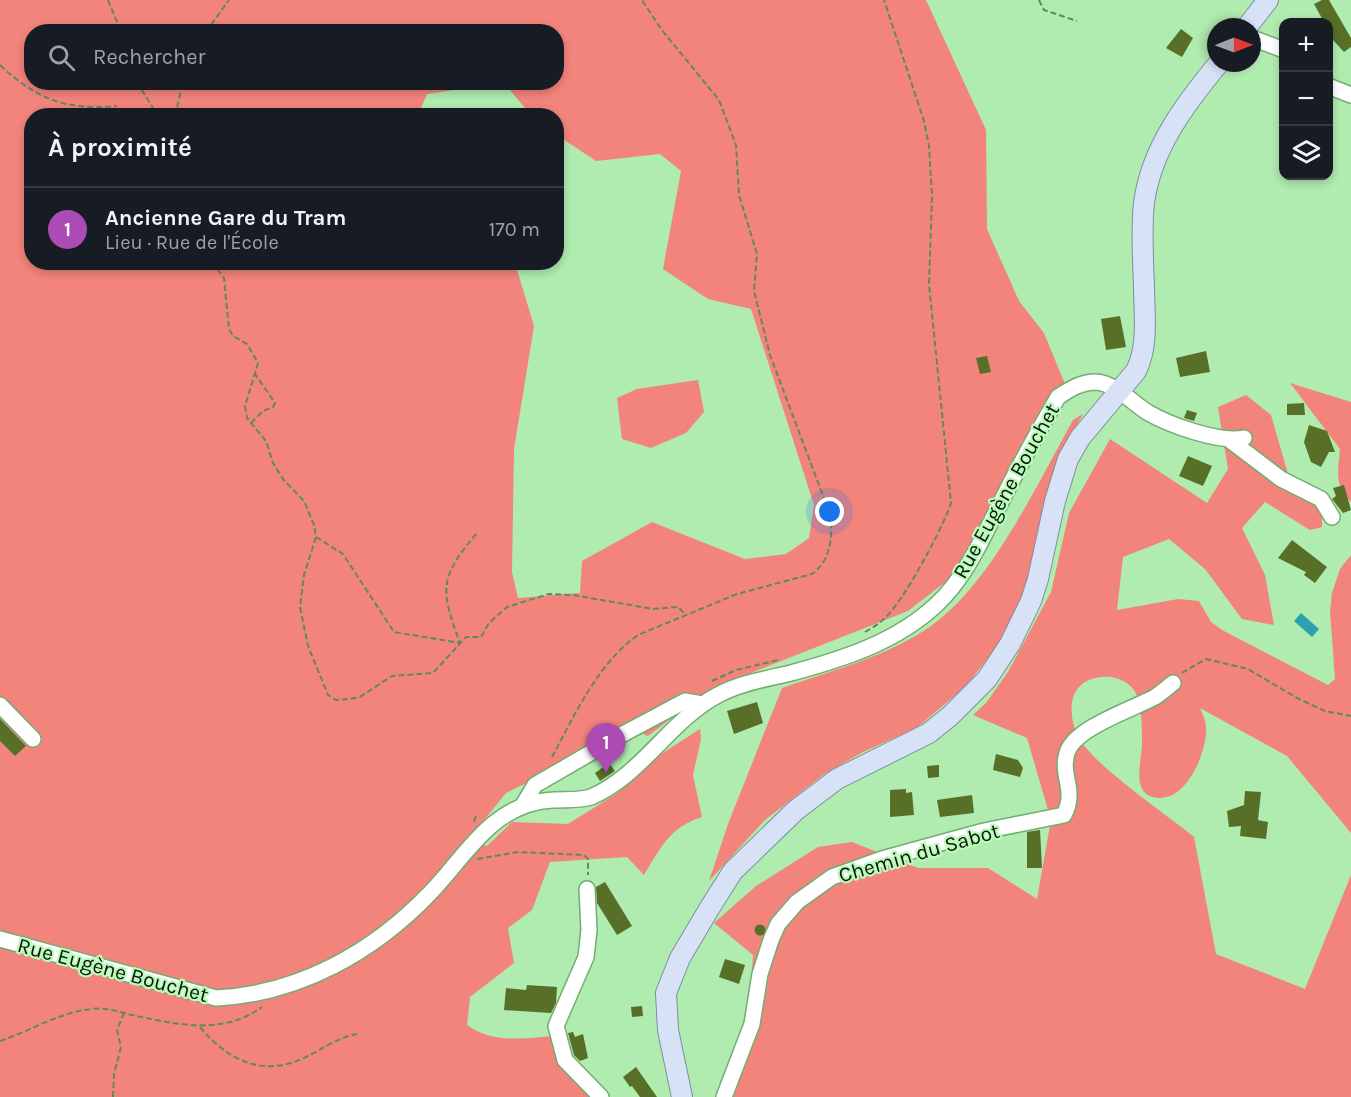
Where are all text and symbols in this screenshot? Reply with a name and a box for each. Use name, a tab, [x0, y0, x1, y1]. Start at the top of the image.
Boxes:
north arrow	[1207, 18, 1261, 72]
map controls	[1279, 18, 1333, 180]
button: +	[1279, 18, 1333, 72]
search box	[24, 24, 564, 90]
icon: search	[45, 41, 78, 74]
text: Rechercher	[93, 44, 206, 70]
button: −	[1279, 72, 1333, 126]
button: layers	[1279, 126, 1333, 180]
text: À proximité	[48, 132, 192, 163]
text: Ancienne Gare du Tram	[105, 205, 346, 231]
text: 1	[64, 218, 71, 241]
text: 170 m	[489, 218, 540, 241]
text: Lieu · Rue de l'École	[105, 231, 279, 254]
street label: Rue Eugène Bouchet	[948, 399, 1064, 583]
your location	[815, 497, 844, 526]
pin: 1	[586, 724, 626, 773]
street label: Chemin du Sabot	[836, 819, 1002, 887]
street label: Rue Eugène Bouchet	[15, 933, 211, 1007]

